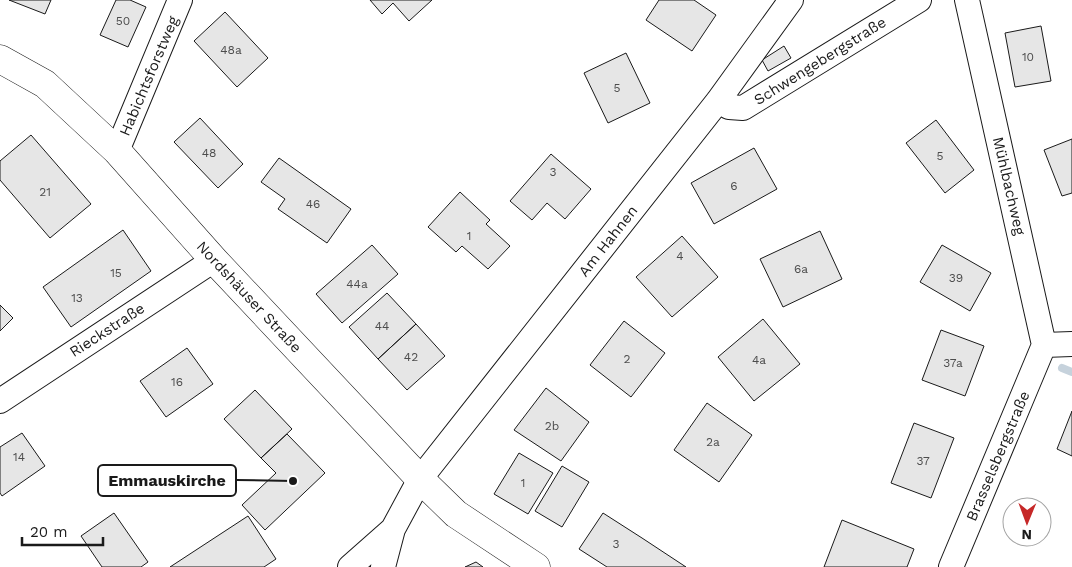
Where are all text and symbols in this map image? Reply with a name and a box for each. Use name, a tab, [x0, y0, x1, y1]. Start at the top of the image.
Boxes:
street label: Habichtsforstweg	[116, 13, 182, 139]
street label: Schwengebergstraße	[751, 13, 889, 109]
house number: 50	[116, 14, 130, 28]
house number: 48a	[220, 43, 242, 57]
house number: 10	[1022, 50, 1034, 64]
house number: 5	[614, 81, 621, 95]
street label: Mühlbachweg	[989, 135, 1029, 237]
house number: 48	[202, 146, 216, 160]
house number: 5	[937, 149, 944, 163]
house number: 3	[550, 165, 557, 179]
house number: 6	[730, 179, 738, 193]
house number: 21	[39, 185, 51, 199]
house number: 46	[306, 197, 320, 211]
street label: Am Hahnen	[575, 202, 641, 280]
house number: 1	[467, 229, 471, 243]
street label: Nordshäuser Straße	[193, 238, 305, 356]
house number: 4	[676, 249, 684, 263]
house number: 6a	[794, 262, 808, 276]
house number: 15	[110, 266, 122, 280]
house number: 39	[949, 271, 963, 285]
house number: 44a	[346, 277, 368, 291]
house number: 13	[71, 291, 83, 305]
street label: Rieckstraße	[66, 299, 148, 361]
house number: 44	[375, 319, 389, 333]
house number: 42	[404, 350, 418, 364]
house number: 2	[624, 352, 631, 366]
house number: 4a	[752, 353, 766, 367]
house number: 37a	[943, 356, 963, 370]
house number: 16	[171, 375, 183, 389]
street label: Brasselsbergstraße	[962, 388, 1034, 524]
house number: 2b	[545, 419, 559, 433]
house number: 2a	[706, 435, 720, 449]
house number: 14	[13, 450, 25, 464]
house number: 37	[916, 454, 930, 468]
callout: Emmauskirche	[98, 465, 236, 496]
text: Emmauskirche	[108, 471, 226, 490]
house number: 1	[521, 476, 525, 490]
north arrow	[1002, 497, 1052, 547]
scale bar	[22, 514, 104, 546]
text: 20 m	[30, 523, 68, 541]
text: N	[1021, 527, 1032, 543]
house number: 3	[613, 537, 620, 551]

